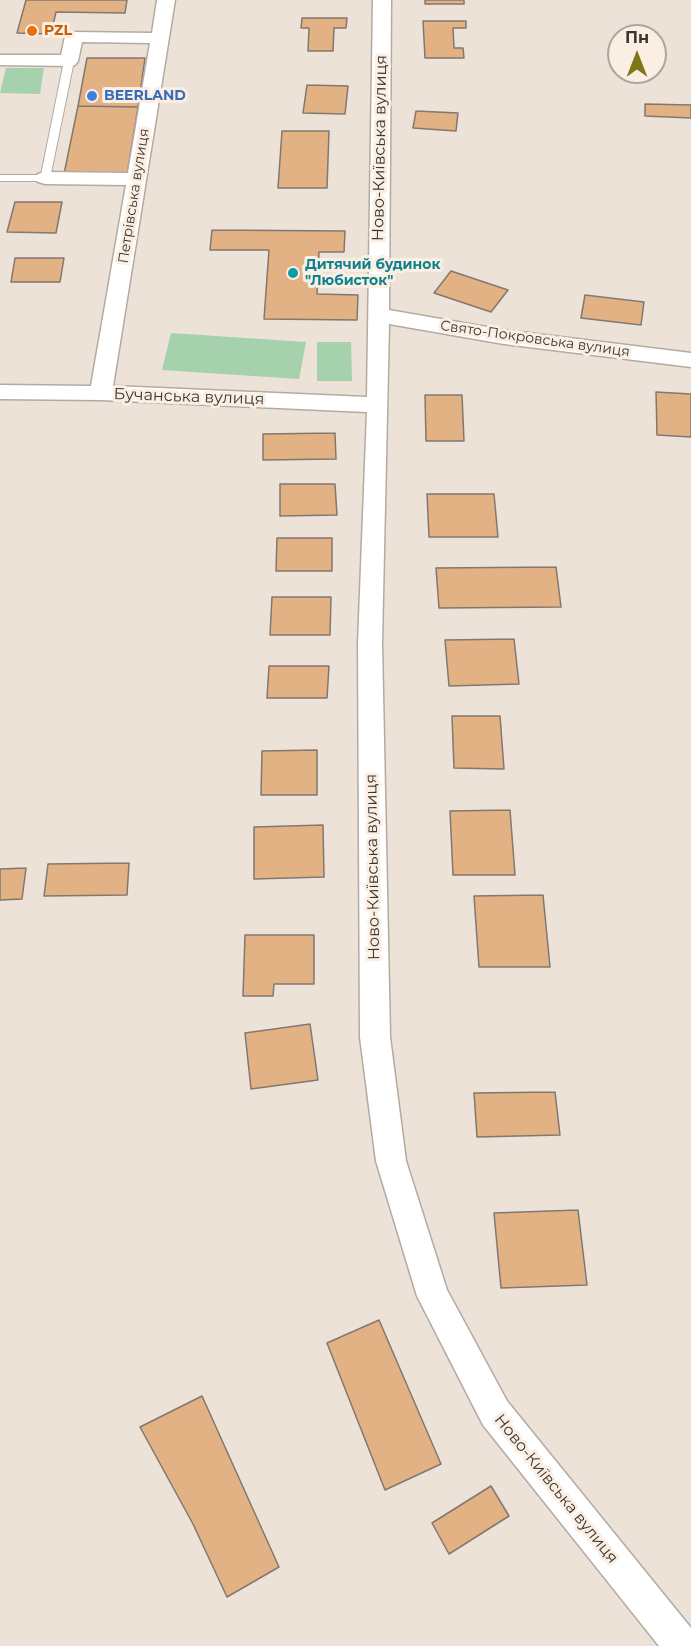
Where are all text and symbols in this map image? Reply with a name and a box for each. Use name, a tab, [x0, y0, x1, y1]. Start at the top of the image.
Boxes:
place label: PZL	[44, 23, 72, 39]
marker: PZL	[25, 24, 39, 38]
north arrow	[607, 24, 667, 84]
text: Пн	[625, 28, 649, 47]
street label: Ново-Київська вулиця	[369, 55, 391, 241]
place label: BEERLAND	[104, 88, 186, 104]
marker: BEERLAND	[85, 89, 99, 103]
street label: Петрівська вулиця	[115, 127, 153, 265]
place label: Дитячий будинок "Любисток"	[305, 257, 440, 290]
marker: Дитячий будинок "Любисток"	[286, 266, 300, 280]
street label: Свято-Покровська вулиця	[439, 317, 631, 361]
street label: Бучанська вулиця	[113, 385, 265, 409]
street label: Ново-Київська вулиця	[362, 774, 384, 960]
street label: Ново-Київська вулиця	[490, 1411, 622, 1567]

